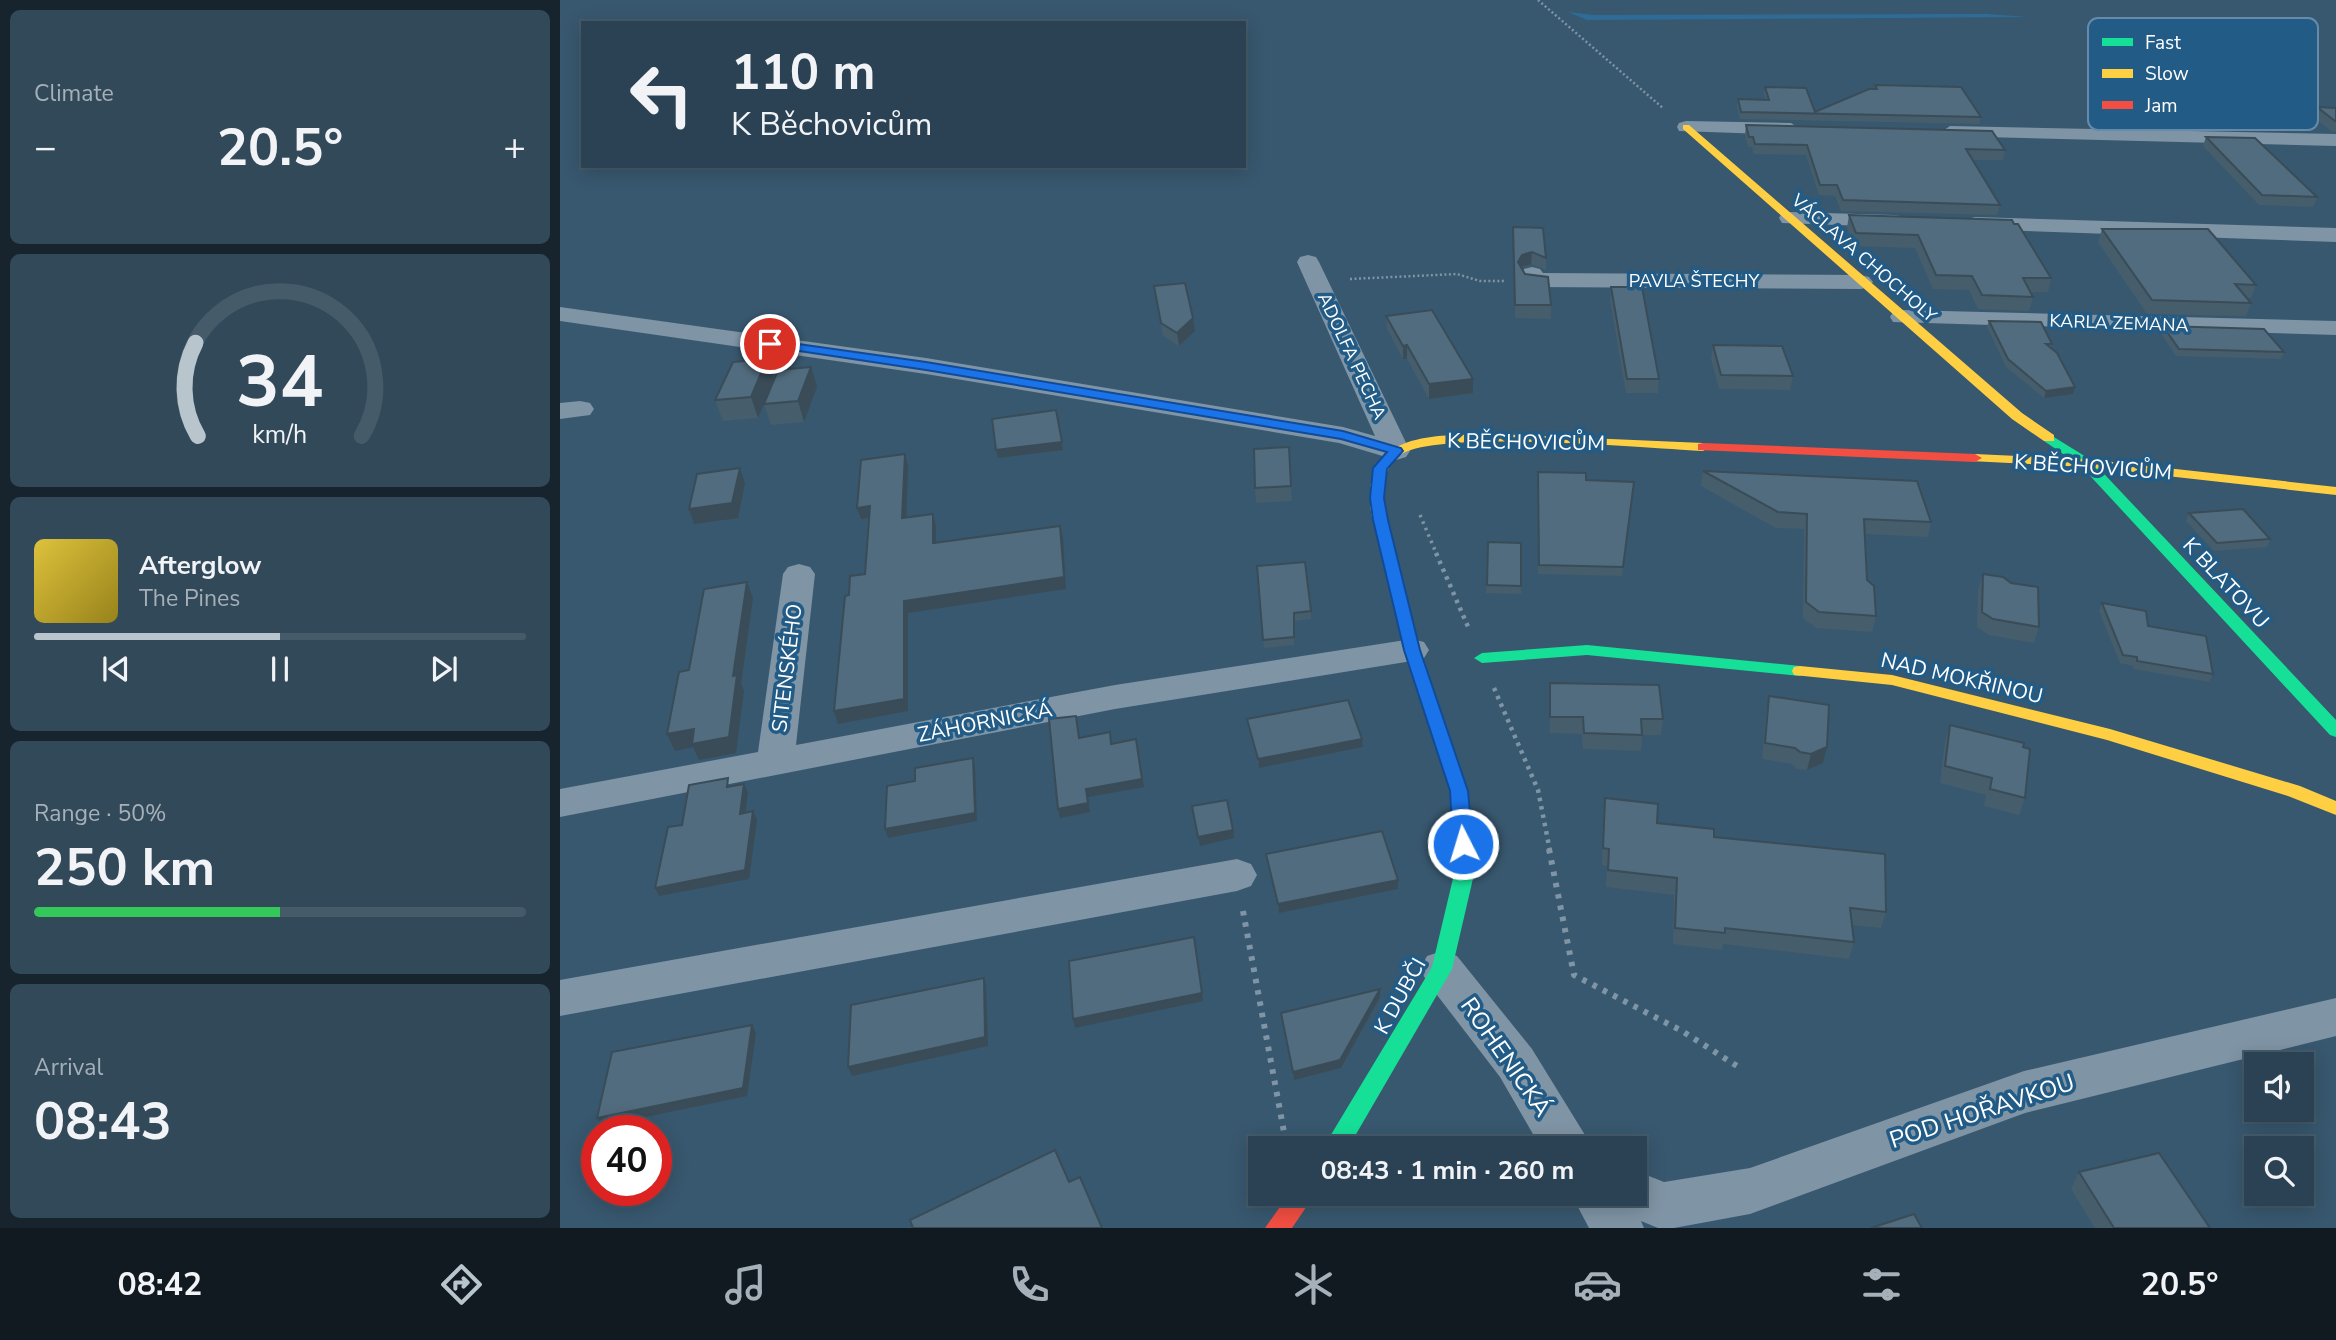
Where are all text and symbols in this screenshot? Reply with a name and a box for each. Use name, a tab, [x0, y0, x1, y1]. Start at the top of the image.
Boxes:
legend	[2088, 18, 2318, 130]
text: Fast	[2145, 30, 2181, 56]
text: 110 m	[731, 39, 875, 106]
icon: left	[616, 49, 707, 140]
text: Slow	[2145, 61, 2189, 87]
text: Climate	[34, 78, 114, 109]
text: Jam	[2144, 93, 2178, 119]
text: K Běchovicům	[731, 103, 933, 146]
text: 20.5°	[217, 112, 343, 183]
text: −	[34, 122, 57, 173]
text: +	[503, 122, 526, 173]
street label: VÁCLAVA CHOCHOLY	[1786, 188, 1942, 328]
street label: PAVLA ŠTECHY	[1629, 269, 1759, 293]
street label: ADOLFA PECHA	[1312, 289, 1392, 423]
street label: KARLA ZEMANA	[2049, 309, 2189, 337]
pin	[740, 314, 800, 374]
icon: arrive	[751, 325, 789, 363]
text: 34	[236, 333, 324, 433]
text: km/h	[252, 418, 308, 452]
street label: K BĚCHOVICŮM	[1447, 426, 1605, 457]
street label: K BĚCHOVICŮM	[2013, 447, 2173, 486]
street label: K BLATOVU	[2177, 532, 2275, 634]
text: Afterglow	[139, 548, 262, 583]
text: The Pines	[139, 583, 240, 614]
street label: SITENSKÉHO	[765, 602, 809, 734]
street label: NAD MOKŘINOU	[1878, 646, 2046, 710]
icon: previous	[97, 650, 135, 688]
icon: pause	[261, 650, 299, 688]
icon: next	[425, 650, 463, 688]
street label: ZÁHORNICKÁ	[915, 695, 1055, 749]
text: Range · 50%	[34, 798, 166, 829]
position arrow	[1426, 807, 1500, 881]
text: 250 km	[34, 832, 215, 903]
street label: K DUBČI	[1368, 953, 1432, 1039]
street label: ROHENICKÁ	[1453, 991, 1559, 1123]
text: Arrival	[34, 1052, 103, 1083]
map controls	[2244, 1052, 2314, 1206]
button: sound	[2244, 1052, 2314, 1122]
street label: POD HOŘAVKOU	[1885, 1066, 2079, 1156]
text: 08:43	[34, 1086, 172, 1157]
speed limit sign: 40	[581, 1115, 672, 1206]
button: search	[2244, 1136, 2314, 1206]
text: 08:43 · 1 min · 260 m	[1321, 1153, 1574, 1188]
icon: directions	[437, 1260, 486, 1309]
icon: music	[721, 1260, 770, 1309]
icon: phone	[1005, 1260, 1054, 1309]
icon: climate	[1289, 1260, 1338, 1309]
icon: car	[1573, 1260, 1622, 1309]
icon: filters	[1857, 1260, 1906, 1309]
text: 08:42	[117, 1263, 202, 1306]
text: 20.5°	[2141, 1263, 2218, 1306]

